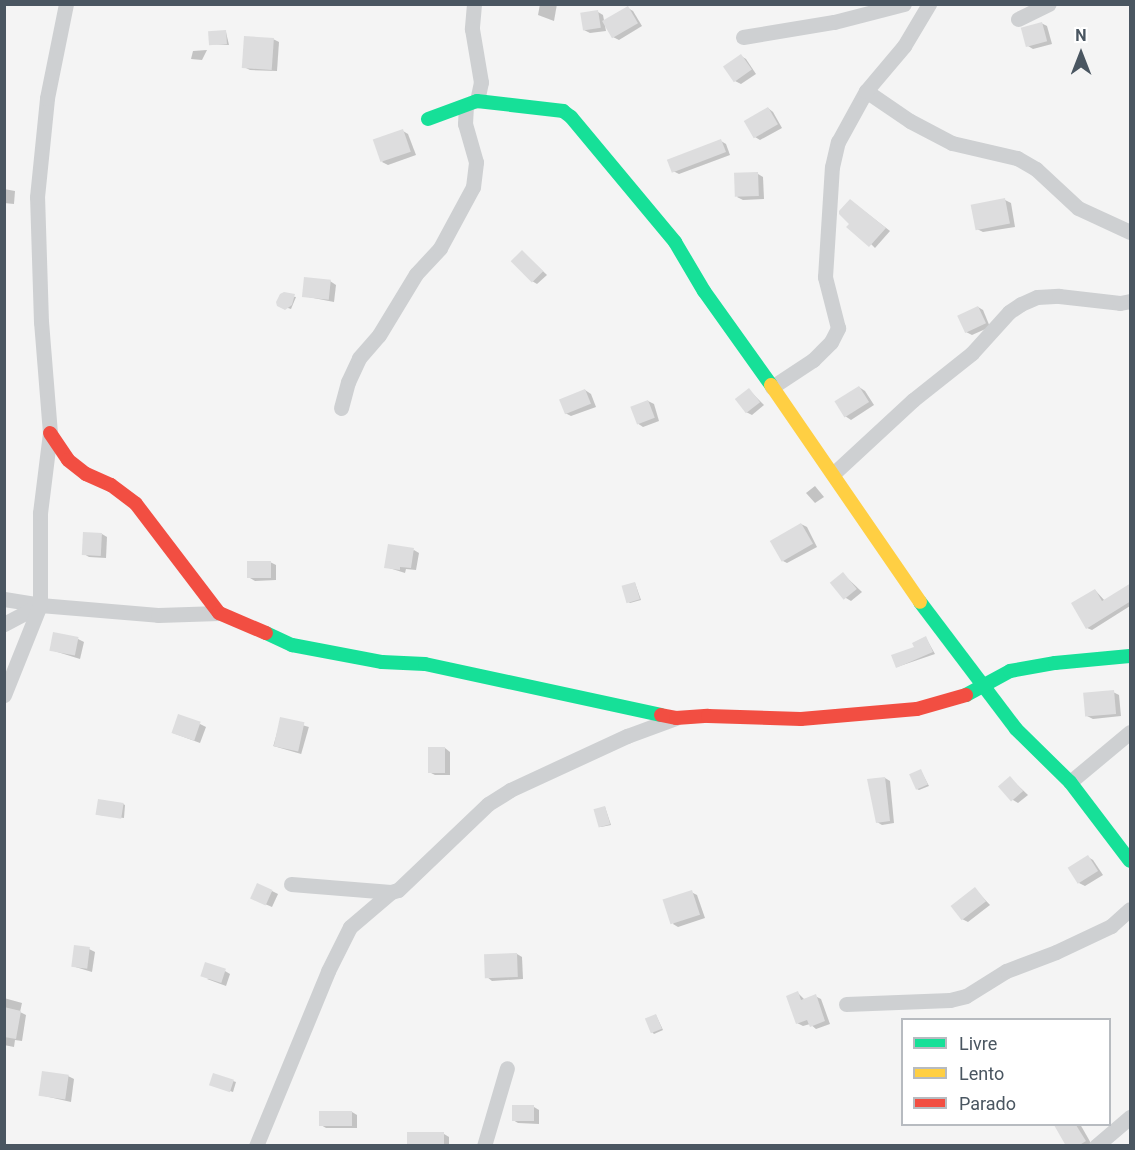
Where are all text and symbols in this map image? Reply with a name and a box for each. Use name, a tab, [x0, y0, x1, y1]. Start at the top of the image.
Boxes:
north arrow	[1051, 24, 1111, 84]
text: N	[1075, 26, 1087, 45]
legend	[901, 1018, 1111, 1126]
text: Livre	[959, 1033, 997, 1054]
text: Lento	[959, 1063, 1004, 1084]
text: Parado	[959, 1093, 1016, 1114]

